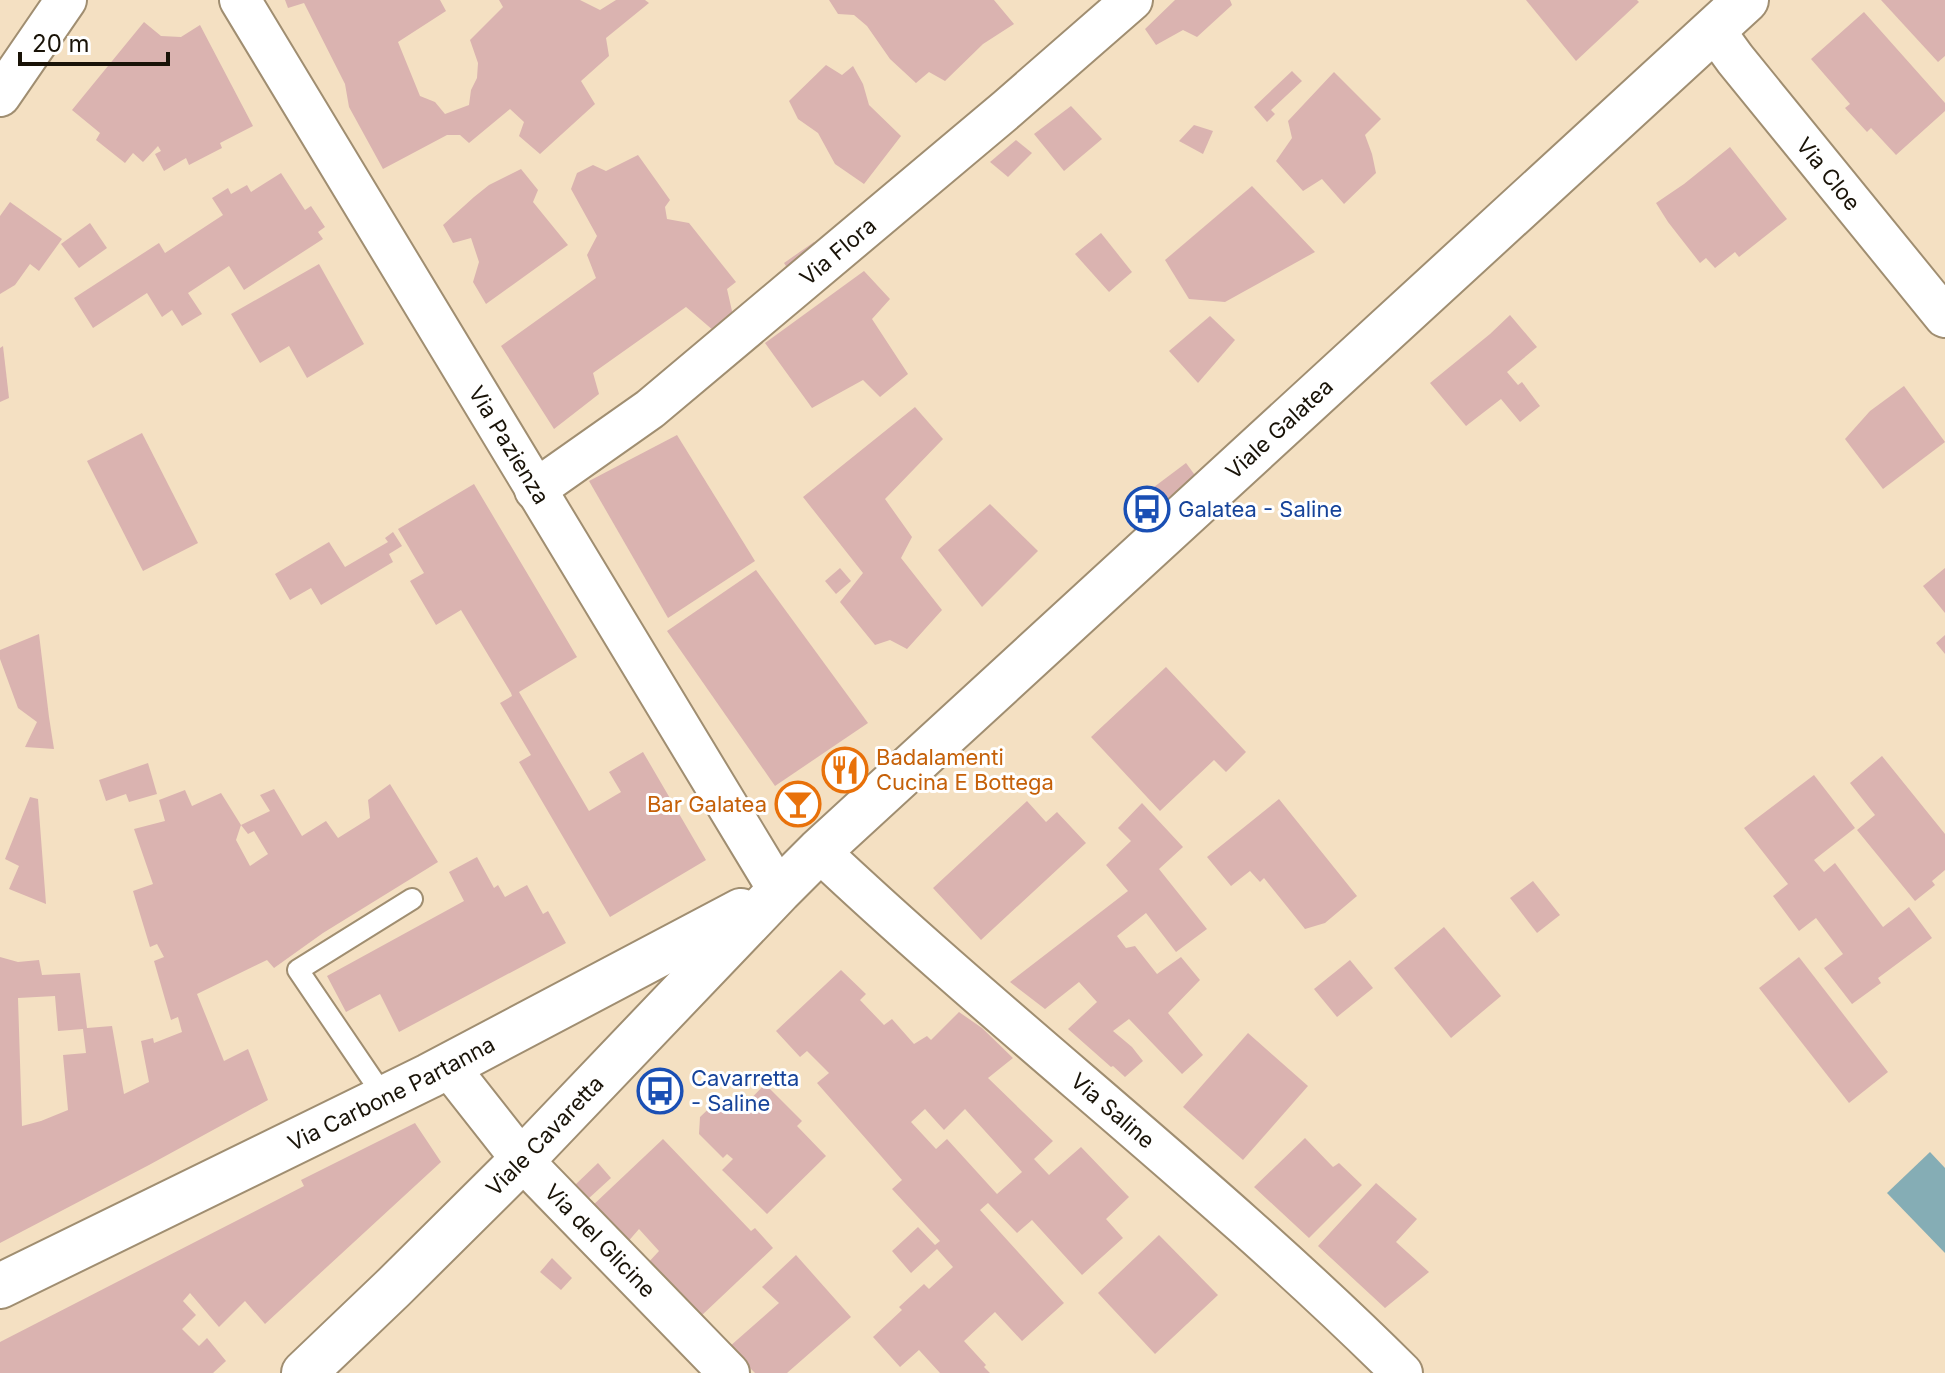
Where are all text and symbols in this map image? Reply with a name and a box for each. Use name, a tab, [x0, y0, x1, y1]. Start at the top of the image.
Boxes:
scale bar	[20, 16, 168, 66]
text: 20 m	[32, 29, 90, 58]
street label: Via Cloe	[1791, 132, 1866, 216]
street label: Via Flora	[795, 212, 881, 290]
street label: Viale Galatea	[1220, 373, 1338, 484]
street label: Via Pazienza	[464, 381, 555, 509]
bus stop icon: Galatea - Saline	[1123, 485, 1171, 533]
place label: Galatea - Saline	[1178, 496, 1342, 522]
place label: Badalamenti Cucina E Bottega	[876, 744, 1054, 795]
restaurant icon: Badalamenti Cucina E Bottega	[821, 746, 869, 794]
bar icon: Bar Galatea	[774, 780, 822, 828]
place label: Bar Galatea	[647, 791, 767, 817]
street label: Via Carbone Partanna	[284, 1031, 499, 1156]
place label: Cavarretta - Saline	[691, 1065, 799, 1116]
bus stop icon: Cavarretta - Saline	[636, 1067, 684, 1115]
street label: Via Saline	[1066, 1067, 1160, 1154]
street label: Viale Cavaretta	[481, 1070, 609, 1201]
street label: Via del Glicine	[540, 1179, 661, 1303]

